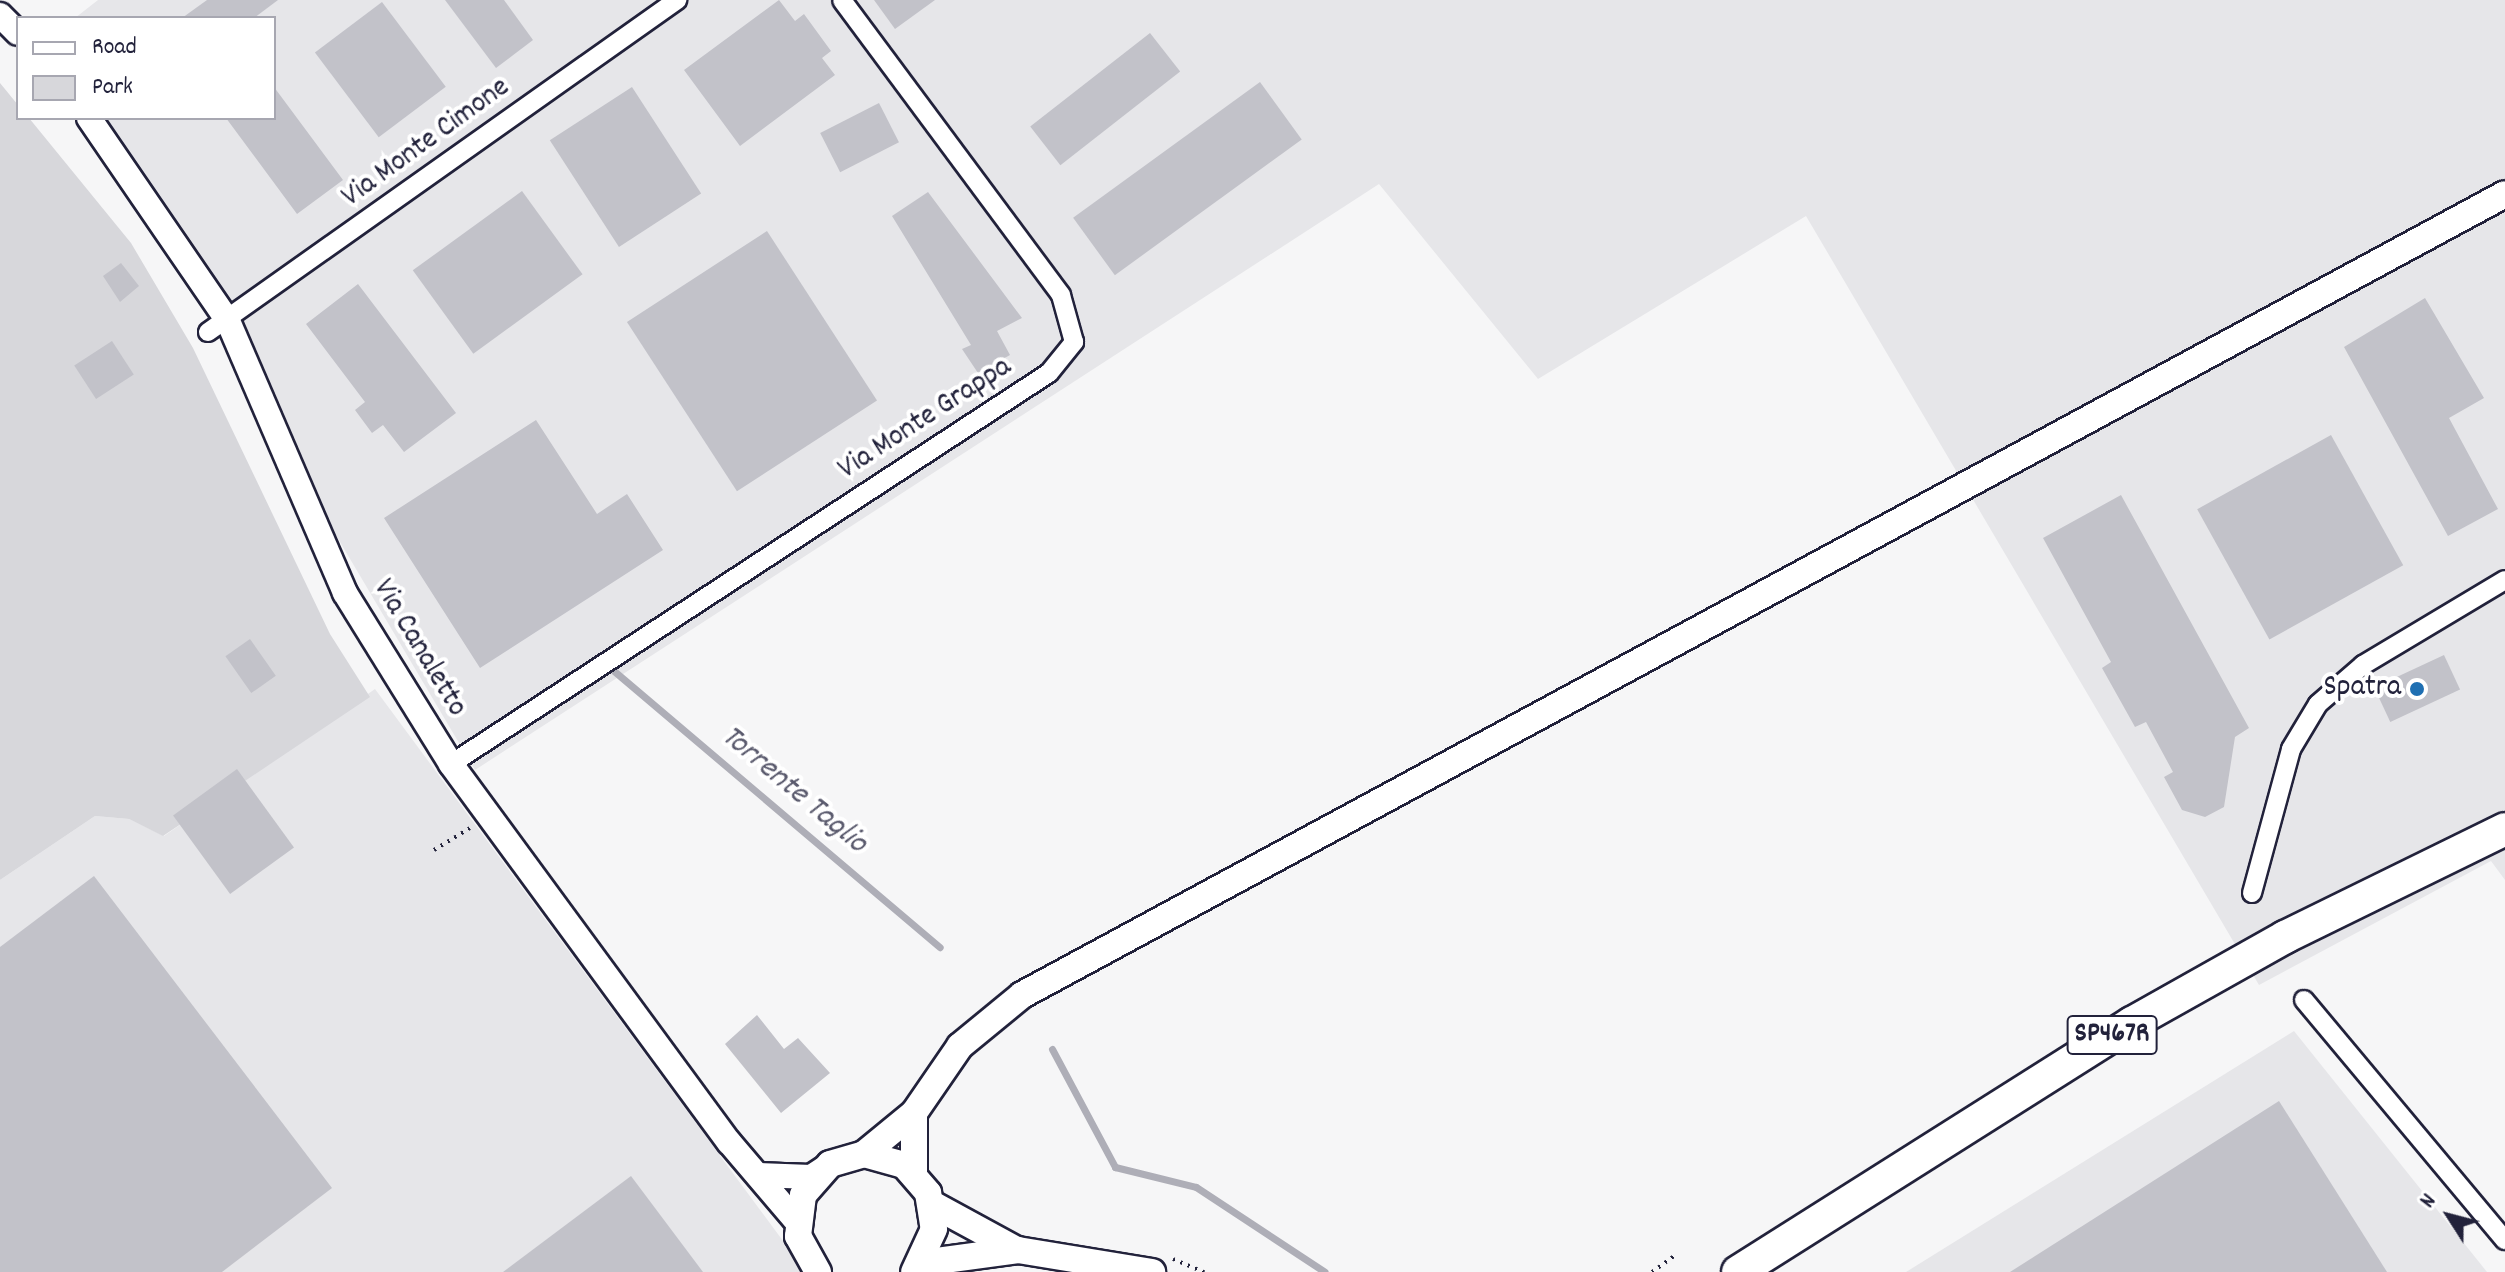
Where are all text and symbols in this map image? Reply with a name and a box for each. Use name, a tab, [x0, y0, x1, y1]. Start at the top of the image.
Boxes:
legend	[16, 16, 276, 120]
text: Road	[92, 31, 137, 65]
text: Park	[92, 71, 133, 105]
street label: Via Monte Cimone	[336, 71, 518, 217]
street label: Via Monte Grappa	[833, 351, 1019, 489]
street label: Via Canaletto	[363, 574, 473, 724]
place label: Spatra	[2324, 671, 2401, 707]
marker: Spatra	[2408, 680, 2426, 698]
water label: Torrente Taglio	[712, 719, 874, 863]
road number: SP467R	[2066, 1011, 2158, 1059]
north arrow	[2409, 1176, 2489, 1256]
text: N	[2413, 1188, 2445, 1215]

